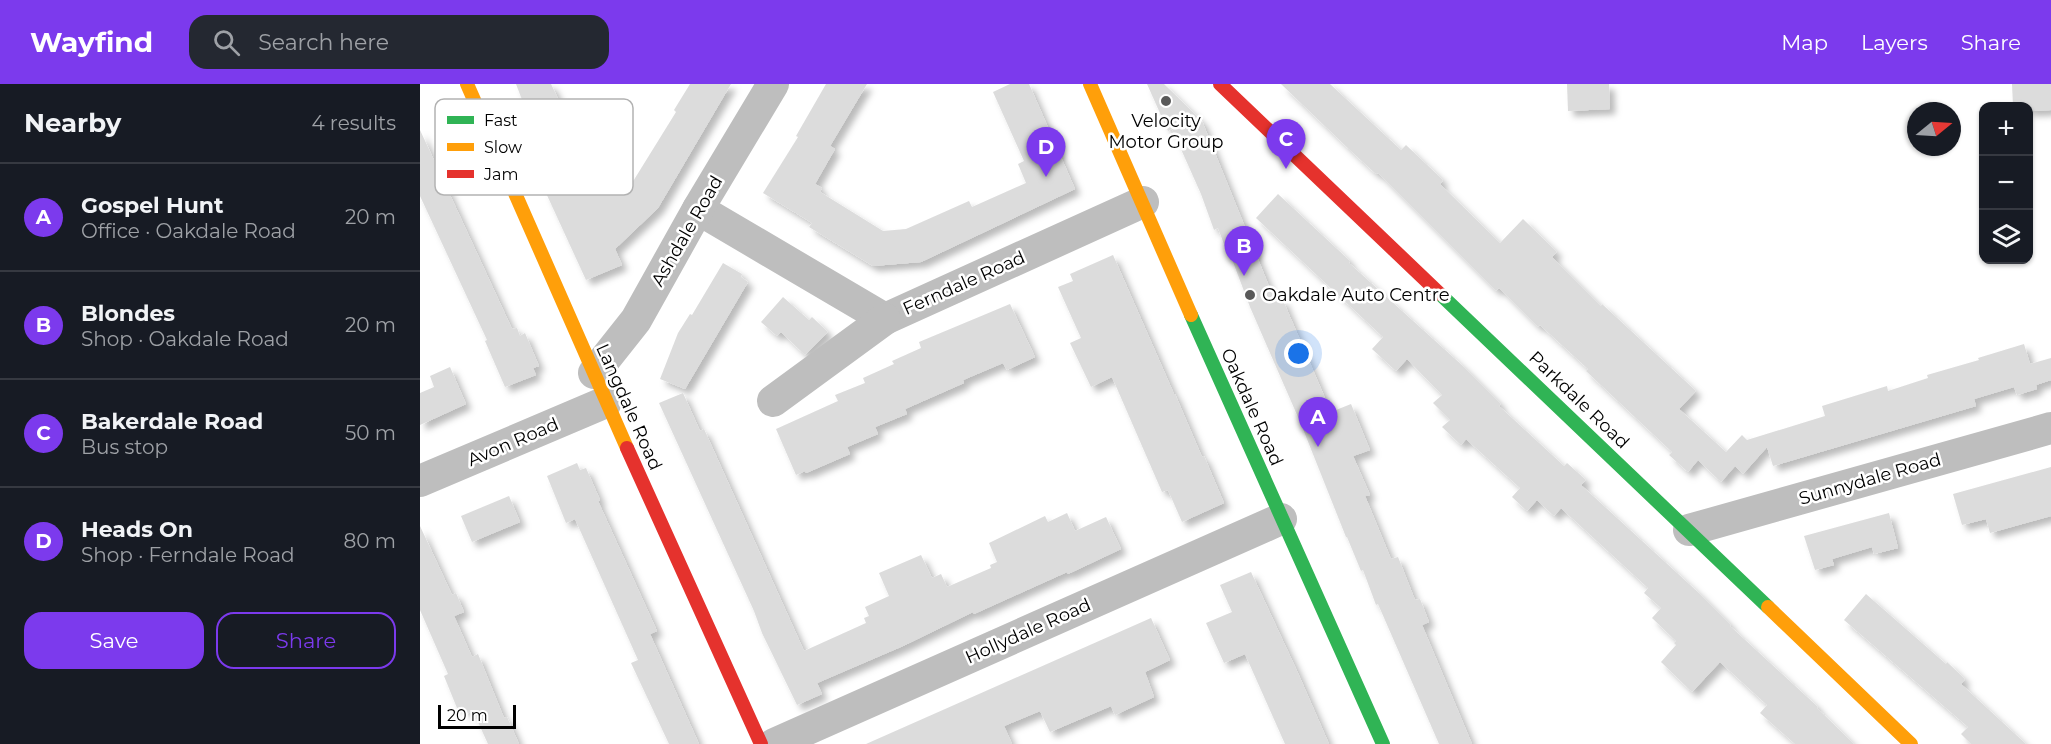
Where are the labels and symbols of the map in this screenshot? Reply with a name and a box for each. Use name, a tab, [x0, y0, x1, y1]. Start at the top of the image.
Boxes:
marker: Velocity Motor Group	[1159, 94, 1173, 108]
legend	[435, 99, 633, 195]
north arrow	[1907, 102, 1961, 156]
place label: Velocity Motor Group	[1108, 110, 1224, 153]
text: Fast	[484, 111, 518, 130]
pin: C	[1266, 120, 1306, 169]
pin: D	[1026, 128, 1066, 177]
text: Slow	[484, 138, 522, 157]
text: Jam	[483, 165, 518, 184]
street label: Ashdale Road	[646, 172, 728, 290]
pin: B	[1224, 226, 1264, 276]
street label: Ferndale Road	[899, 246, 1029, 320]
place label: Oakdale Auto Centre	[1262, 284, 1450, 306]
marker: Oakdale Auto Centre	[1243, 288, 1257, 302]
your location	[1284, 339, 1313, 368]
street label: Langdale Road	[591, 340, 667, 474]
street label: Oakdale Road	[1216, 345, 1288, 469]
street label: Parkdale Road	[1524, 347, 1634, 453]
pin: A	[1298, 398, 1338, 447]
street label: Avon Road	[464, 413, 562, 471]
street label: Sunnydale Road	[1796, 448, 1944, 510]
street label: Hollydale Road	[962, 593, 1094, 669]
scale bar	[438, 702, 516, 730]

